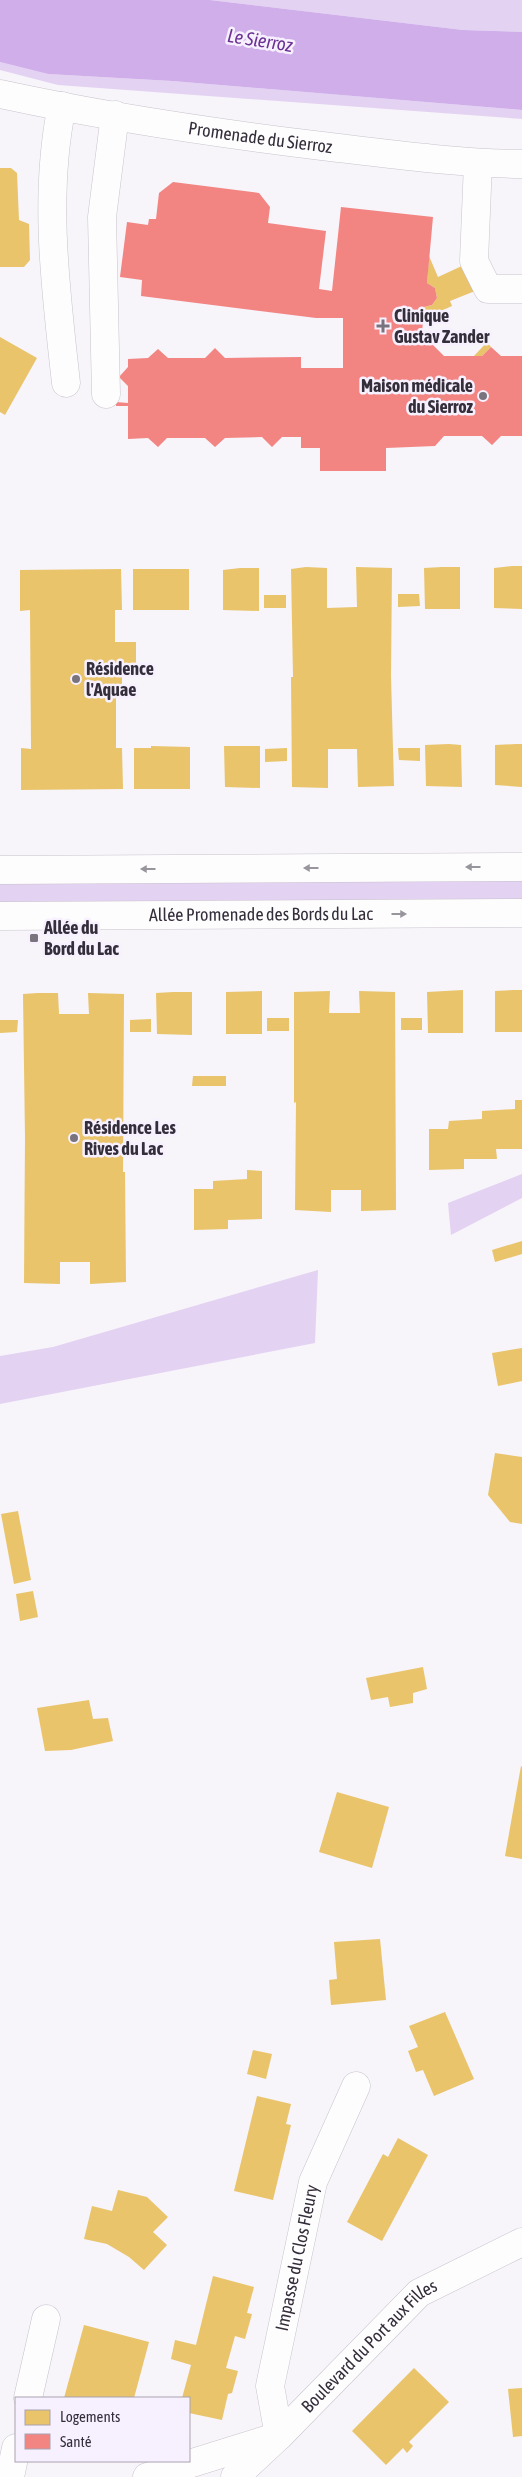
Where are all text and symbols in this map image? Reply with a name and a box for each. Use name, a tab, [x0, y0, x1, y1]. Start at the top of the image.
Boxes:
water label: Le Sierroz	[226, 24, 294, 56]
street label: Promenade du Sierroz	[187, 117, 334, 157]
place label: Clinique Gustav Zander	[394, 305, 490, 347]
marker: Clinique Gustav Zander	[376, 319, 390, 333]
place label: Maison médicale du Sierroz	[361, 375, 474, 417]
marker: Maison médicale du Sierroz	[477, 390, 489, 402]
place label: Résidence l'Aquae	[86, 658, 154, 700]
marker: Résidence l'Aquae	[70, 673, 82, 685]
one-way arrow	[465, 864, 481, 872]
one-way arrow	[140, 865, 156, 873]
one-way arrow	[303, 865, 319, 873]
street label: Allée Promenade des Bords du Lac	[149, 903, 373, 925]
one-way arrow	[391, 910, 407, 918]
place label: Allée du Bord du Lac	[43, 917, 119, 959]
marker: Allée du Bord du Lac	[28, 932, 40, 944]
place label: Résidence Les Rives du Lac	[84, 1117, 177, 1159]
marker: Résidence Les Rives du Lac	[68, 1132, 80, 1144]
street label: Impasse du Clos Fleury	[271, 2183, 322, 2333]
street label: Boulevard du Port aux Filles	[297, 2275, 440, 2417]
legend	[15, 2397, 190, 2462]
text: Logements	[60, 2408, 120, 2425]
text: Santé	[60, 2433, 92, 2450]

